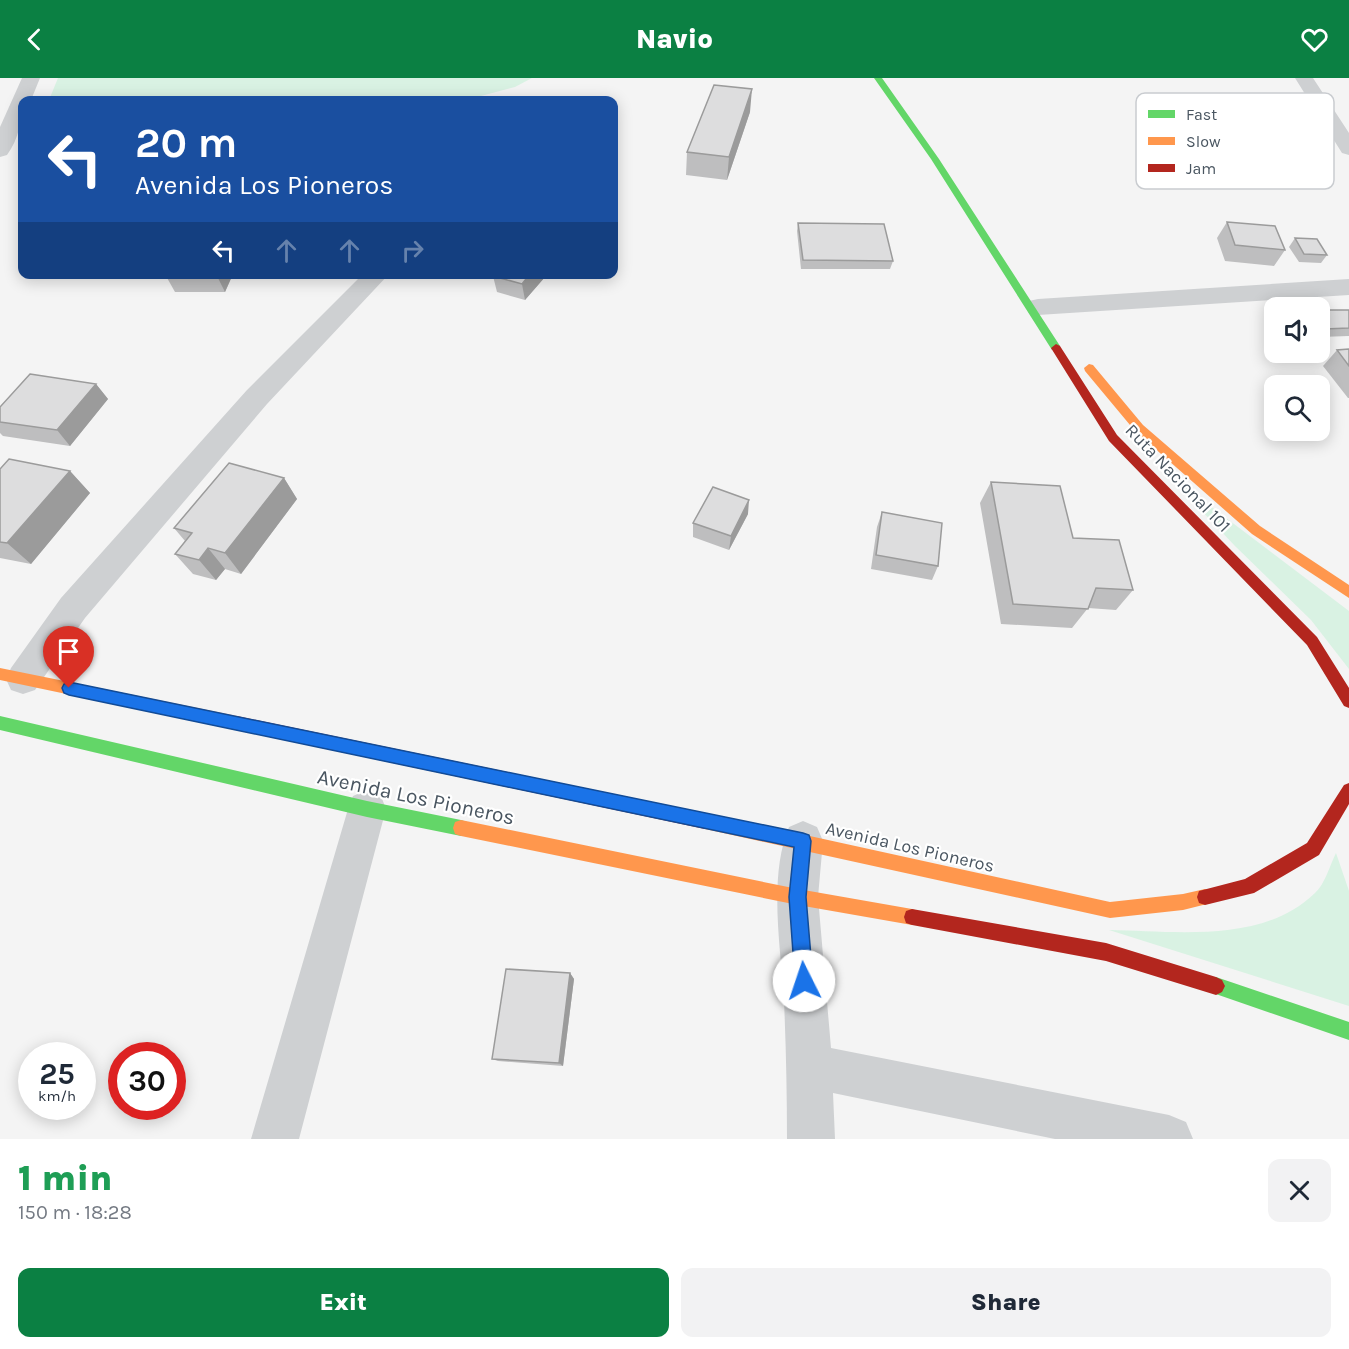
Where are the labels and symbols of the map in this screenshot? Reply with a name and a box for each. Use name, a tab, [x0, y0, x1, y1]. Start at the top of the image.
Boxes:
legend	[1136, 93, 1334, 189]
text: Fast	[1186, 105, 1217, 124]
text: Slow	[1186, 132, 1221, 151]
text: Jam	[1186, 159, 1216, 178]
street label: Ruta Nacional 101	[1121, 419, 1235, 537]
pin	[43, 626, 94, 688]
street label: Avenida Los Pioneros	[315, 764, 517, 830]
street label: Avenida Los Pioneros	[824, 817, 996, 877]
position arrow	[772, 949, 836, 1013]
speed limit sign: 30	[108, 1042, 186, 1120]

